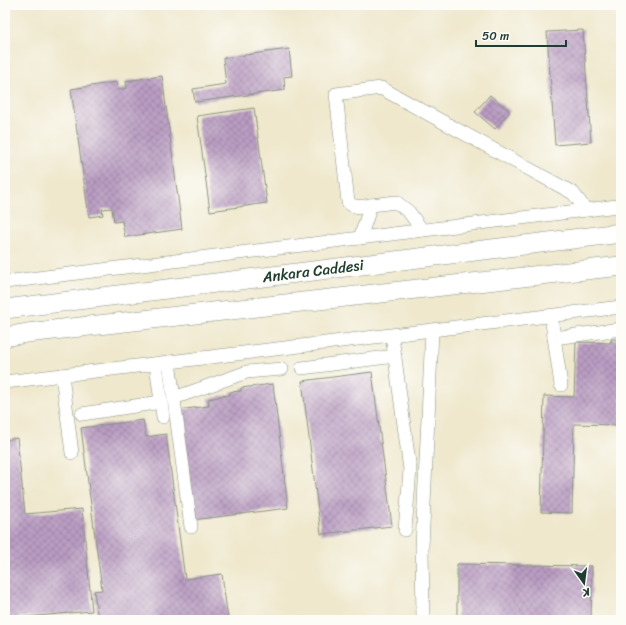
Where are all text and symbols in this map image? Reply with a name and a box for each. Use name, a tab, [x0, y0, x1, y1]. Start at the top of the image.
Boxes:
scale bar	[476, 22, 566, 48]
text: 50 m	[482, 25, 509, 47]
street label: Ankara Caddesi	[260, 252, 366, 290]
north arrow	[564, 563, 604, 603]
text: K	[579, 582, 593, 603]

